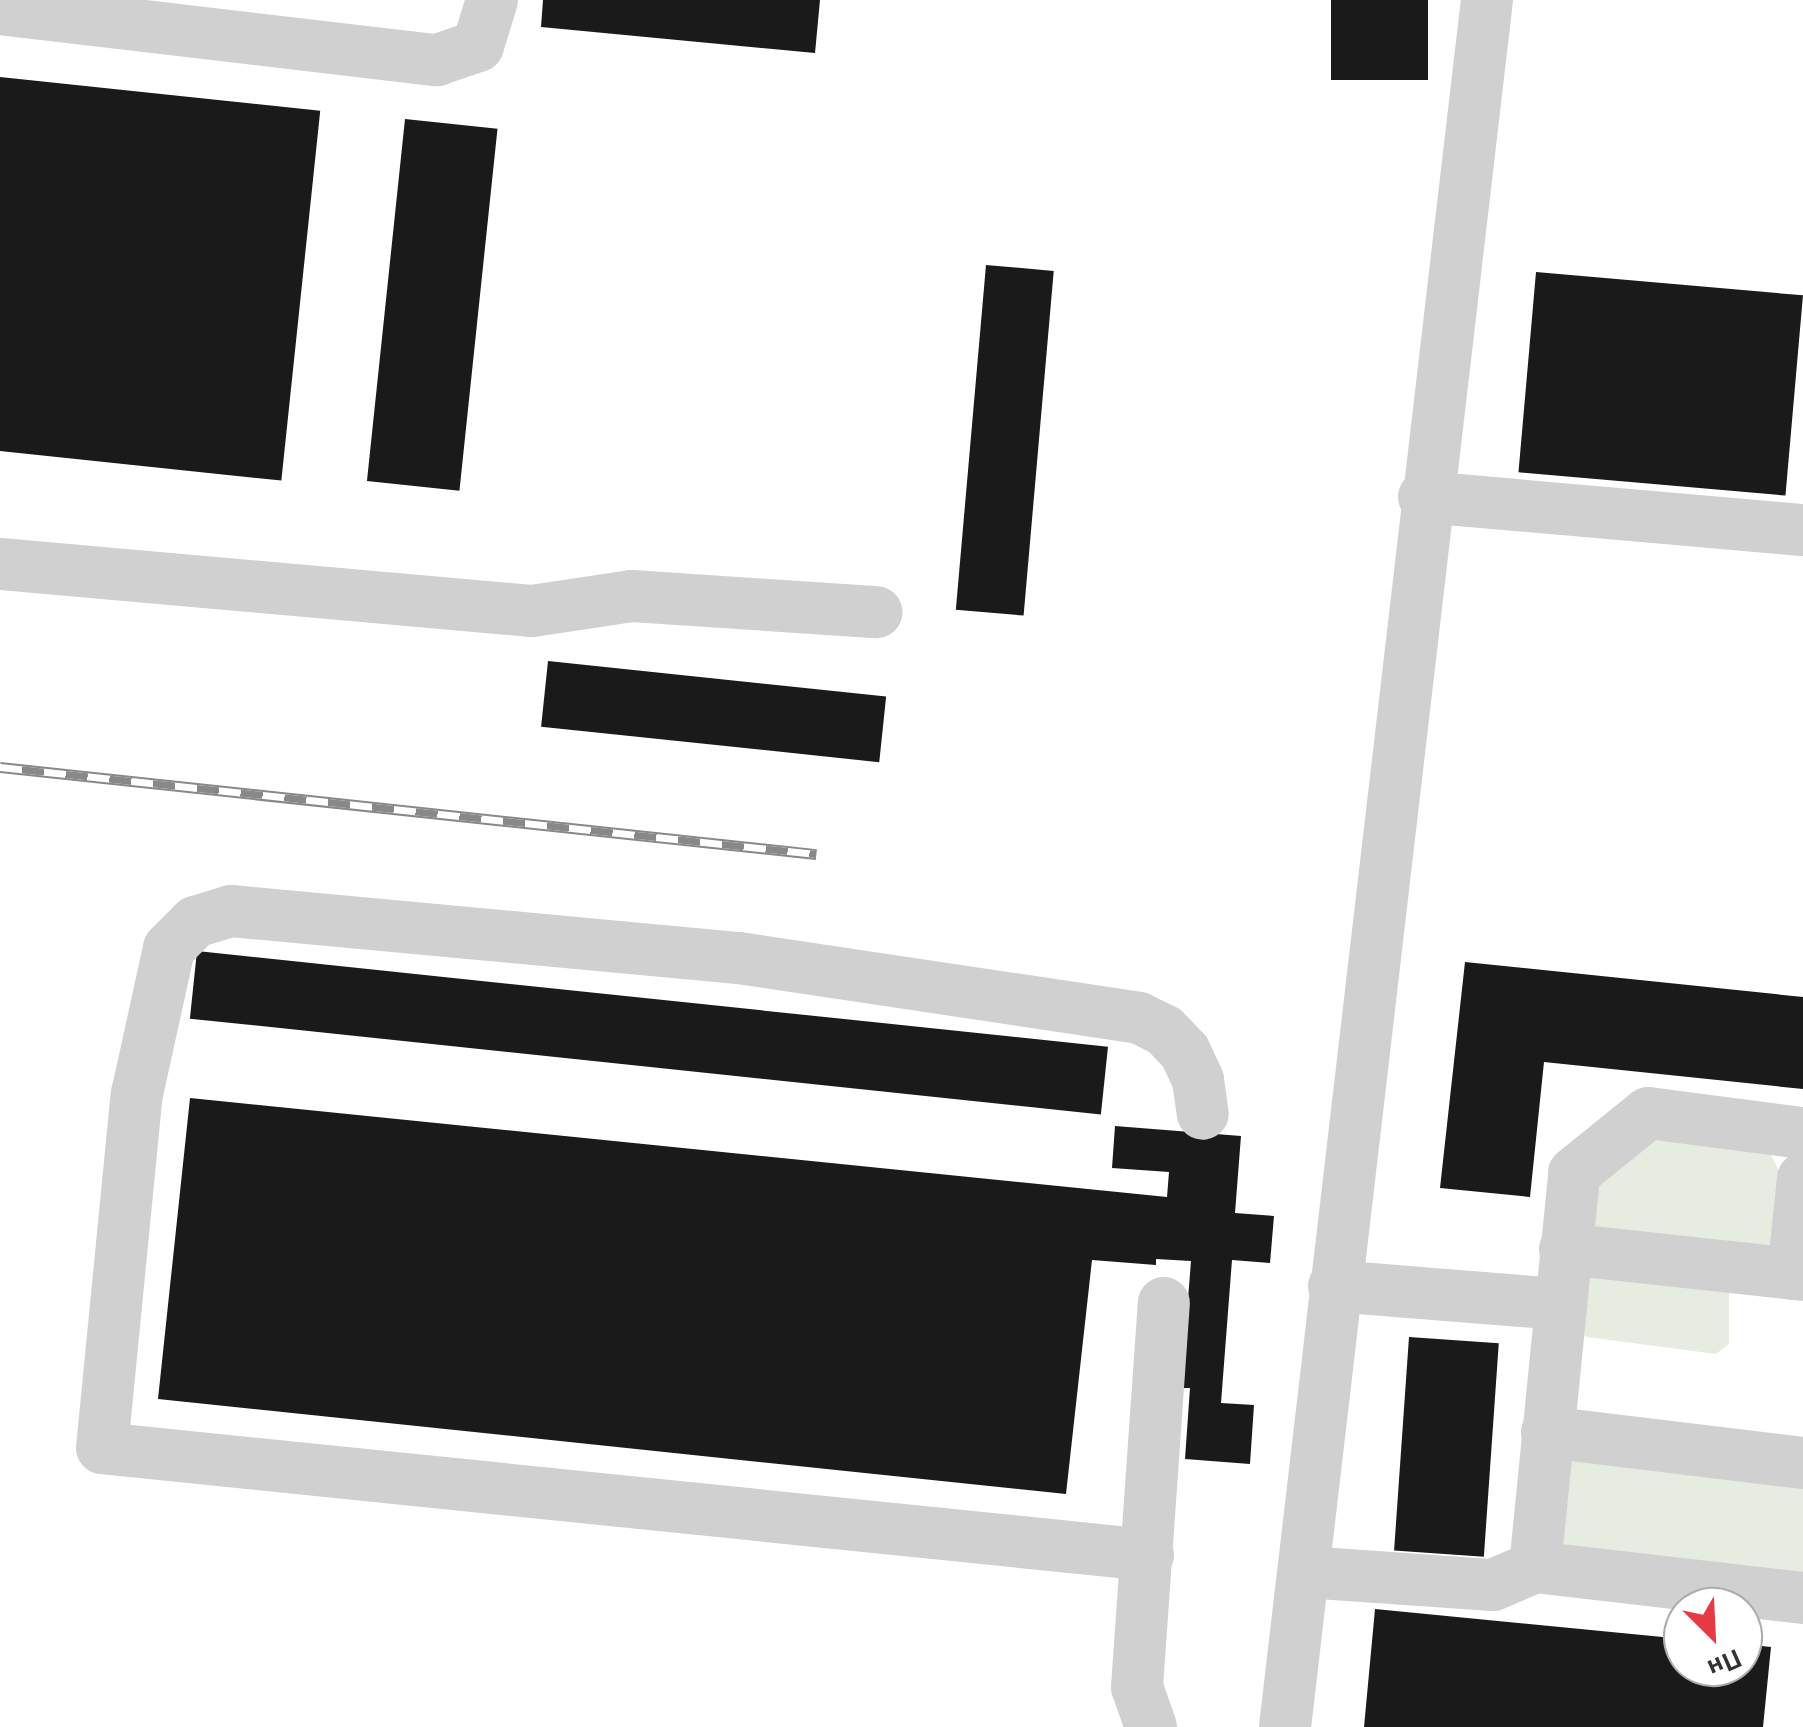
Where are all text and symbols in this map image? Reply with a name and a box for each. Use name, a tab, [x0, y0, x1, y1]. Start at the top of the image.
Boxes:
north arrow	[1663, 1587, 1763, 1687]
text: Пн	[1703, 1643, 1746, 1682]

